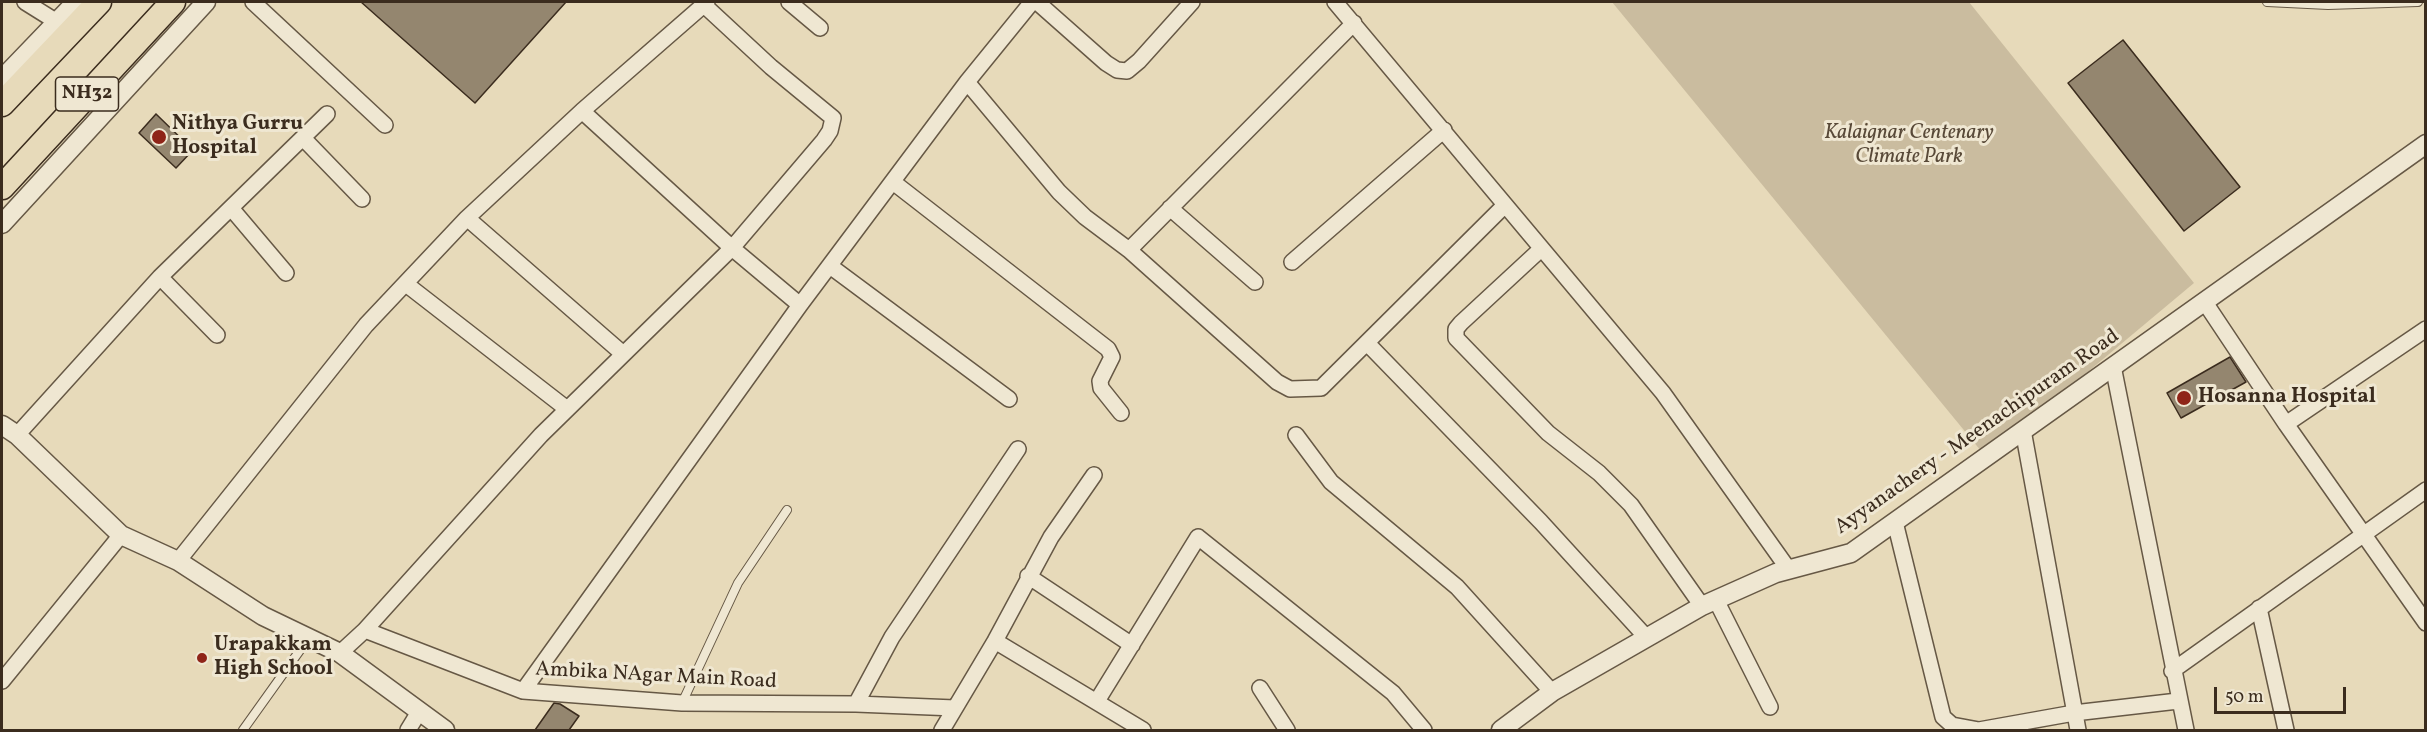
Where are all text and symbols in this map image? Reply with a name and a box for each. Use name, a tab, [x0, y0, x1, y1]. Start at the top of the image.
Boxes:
road number: NH32	[56, 77, 118, 111]
place label: Nithya Gurru Hospital	[172, 112, 303, 162]
park label: Kalaignar Centenary Climate Park	[1824, 121, 1994, 171]
marker: Nithya Gurru Hospital	[150, 128, 168, 146]
street label: Ayyanachery - Meenachipuram Road	[1831, 325, 2125, 541]
place label: Hosanna Hospital	[2198, 385, 2376, 411]
marker: Hosanna Hospital	[2175, 389, 2193, 407]
place label: Urapakkam High School	[214, 633, 333, 683]
marker: Urapakkam High School	[195, 651, 209, 665]
street label: Ambika NAgar Main Road	[535, 658, 777, 696]
scale bar	[2217, 675, 2349, 713]
text: 50 m	[2225, 685, 2264, 710]

